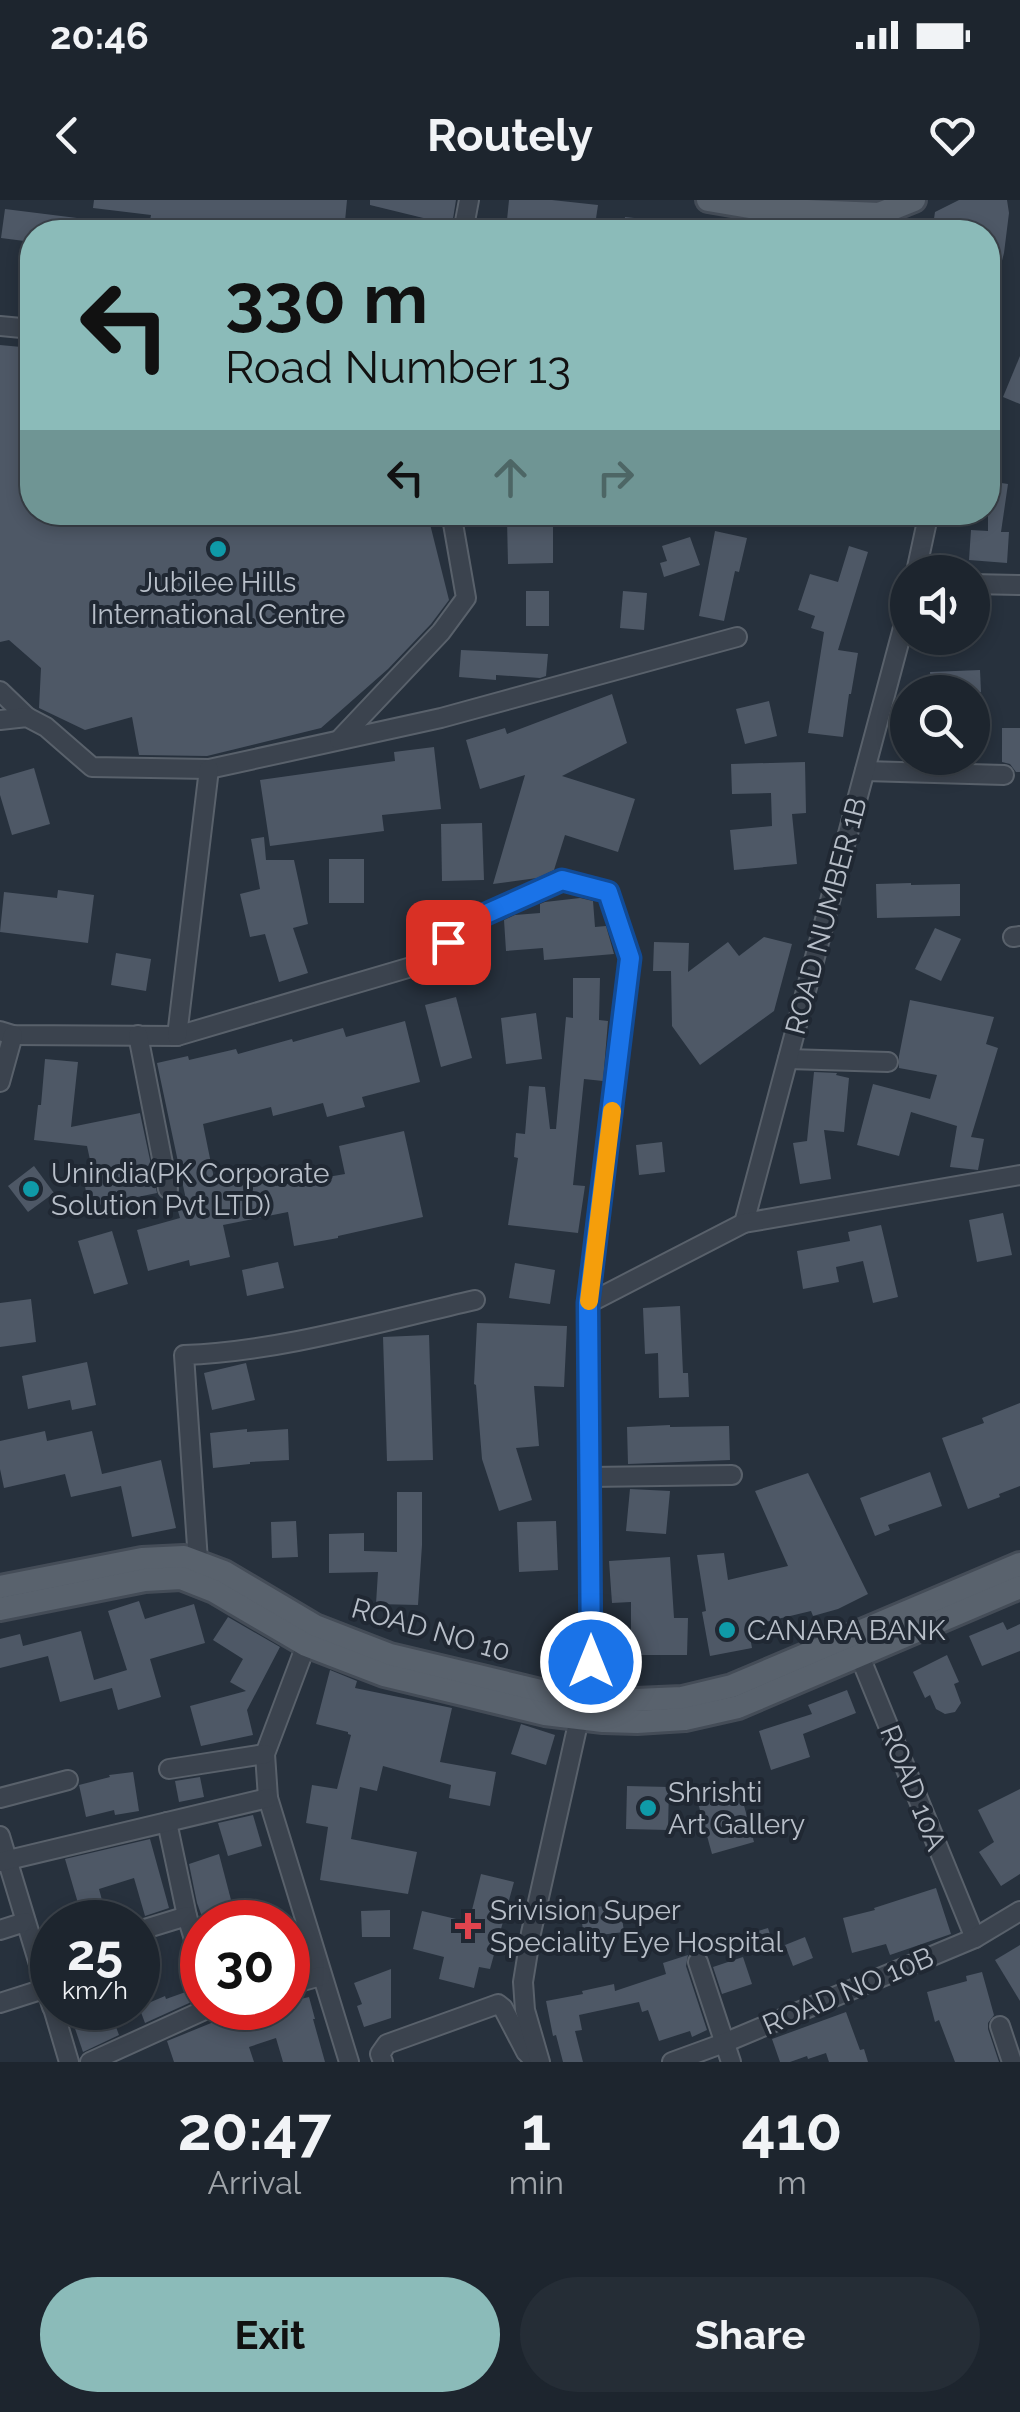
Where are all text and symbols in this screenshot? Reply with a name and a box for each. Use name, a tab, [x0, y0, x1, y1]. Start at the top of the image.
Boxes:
text: 20:46	[50, 13, 149, 58]
icon: back	[40, 108, 95, 163]
icon: heart	[925, 108, 980, 163]
text: Routely	[427, 109, 593, 162]
text: 330 m	[225, 257, 428, 339]
icon: left	[60, 260, 190, 390]
text: Road Number 13	[225, 341, 571, 394]
icon: left	[378, 450, 433, 505]
icon: ahead	[483, 450, 538, 505]
icon: right	[588, 450, 643, 505]
marker: Jubilee Hills International Centre	[207, 538, 229, 560]
map controls	[890, 555, 990, 775]
button: sound	[890, 555, 990, 655]
place label: Jubilee Hills International Centre	[91, 566, 345, 631]
button: search	[890, 675, 990, 775]
street label: ROAD NUMBER 1B	[779, 794, 873, 1038]
pin	[406, 900, 491, 985]
icon: arrive	[421, 915, 476, 970]
place label: Unindia(PK Corporate Solution Pvt LTD)	[51, 1157, 329, 1222]
marker: Unindia(PK Corporate Solution Pvt LTD)	[20, 1178, 42, 1200]
street label: ROAD NO 10	[348, 1592, 514, 1668]
position arrow	[539, 1610, 643, 1714]
place label: CANARA BANK	[747, 1614, 946, 1647]
marker: CANARA BANK	[716, 1619, 738, 1641]
street label: ROAD 10A	[873, 1721, 953, 1856]
place label: Shrishti Art Gallery	[668, 1776, 805, 1841]
marker: Shrishti Art Gallery	[637, 1797, 659, 1819]
place label: Srivision Super Speciality Eye Hospital	[490, 1894, 783, 1959]
speed limit sign: 30	[180, 1900, 310, 2030]
marker: Srivision Super Speciality Eye Hospital	[455, 1913, 481, 1939]
text: 25	[67, 1923, 123, 1982]
street label: ROAD NO 10B	[758, 1940, 938, 2042]
text: km/h	[62, 1975, 128, 2005]
text: 20:47	[178, 2094, 331, 2164]
text: 1	[522, 2094, 551, 2164]
text: 410	[742, 2094, 842, 2164]
text: Arrival	[207, 2164, 301, 2201]
text: min	[509, 2164, 564, 2201]
text: m	[777, 2164, 807, 2201]
button: Exit	[40, 2277, 500, 2392]
button: Share	[520, 2277, 980, 2392]

